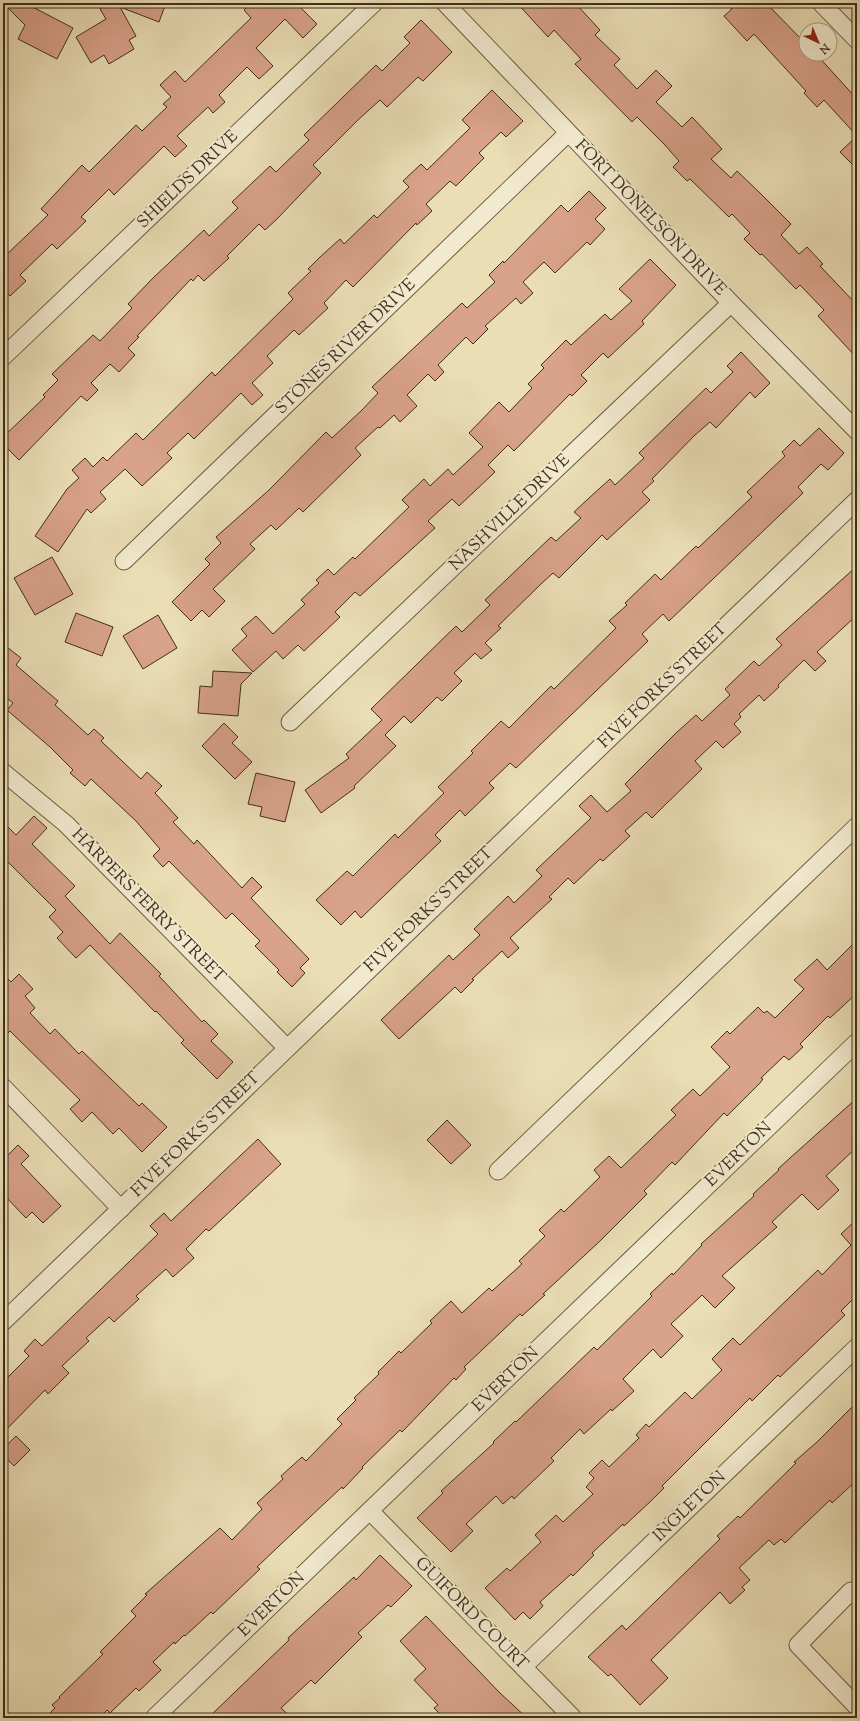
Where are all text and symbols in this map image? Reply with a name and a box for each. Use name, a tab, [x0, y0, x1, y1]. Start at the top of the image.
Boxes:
north arrow	[798, 22, 838, 62]
text: N	[815, 39, 834, 57]
street label: SHIELDS DRIVE	[132, 125, 244, 235]
street label: FORT DONELSON DRIVE	[569, 135, 731, 301]
street label: STONES RIVER DRIVE	[270, 274, 422, 420]
street label: NASHVILLE DRIVE	[444, 449, 576, 577]
street label: FIVE FORKS STREET	[593, 618, 733, 754]
street label: HARPERS FERRY STREET	[65, 823, 231, 989]
street label: FIVE FORKS STREET	[359, 842, 499, 978]
street label: FIVE FORKS STREET	[126, 1067, 266, 1203]
street label: EVERTON	[700, 1117, 778, 1193]
street label: EVERTON	[467, 1342, 545, 1418]
street label: INGLETON	[648, 1466, 732, 1548]
street label: GUIFORD COURT	[409, 1552, 533, 1676]
street label: EVERTON	[233, 1567, 311, 1643]

